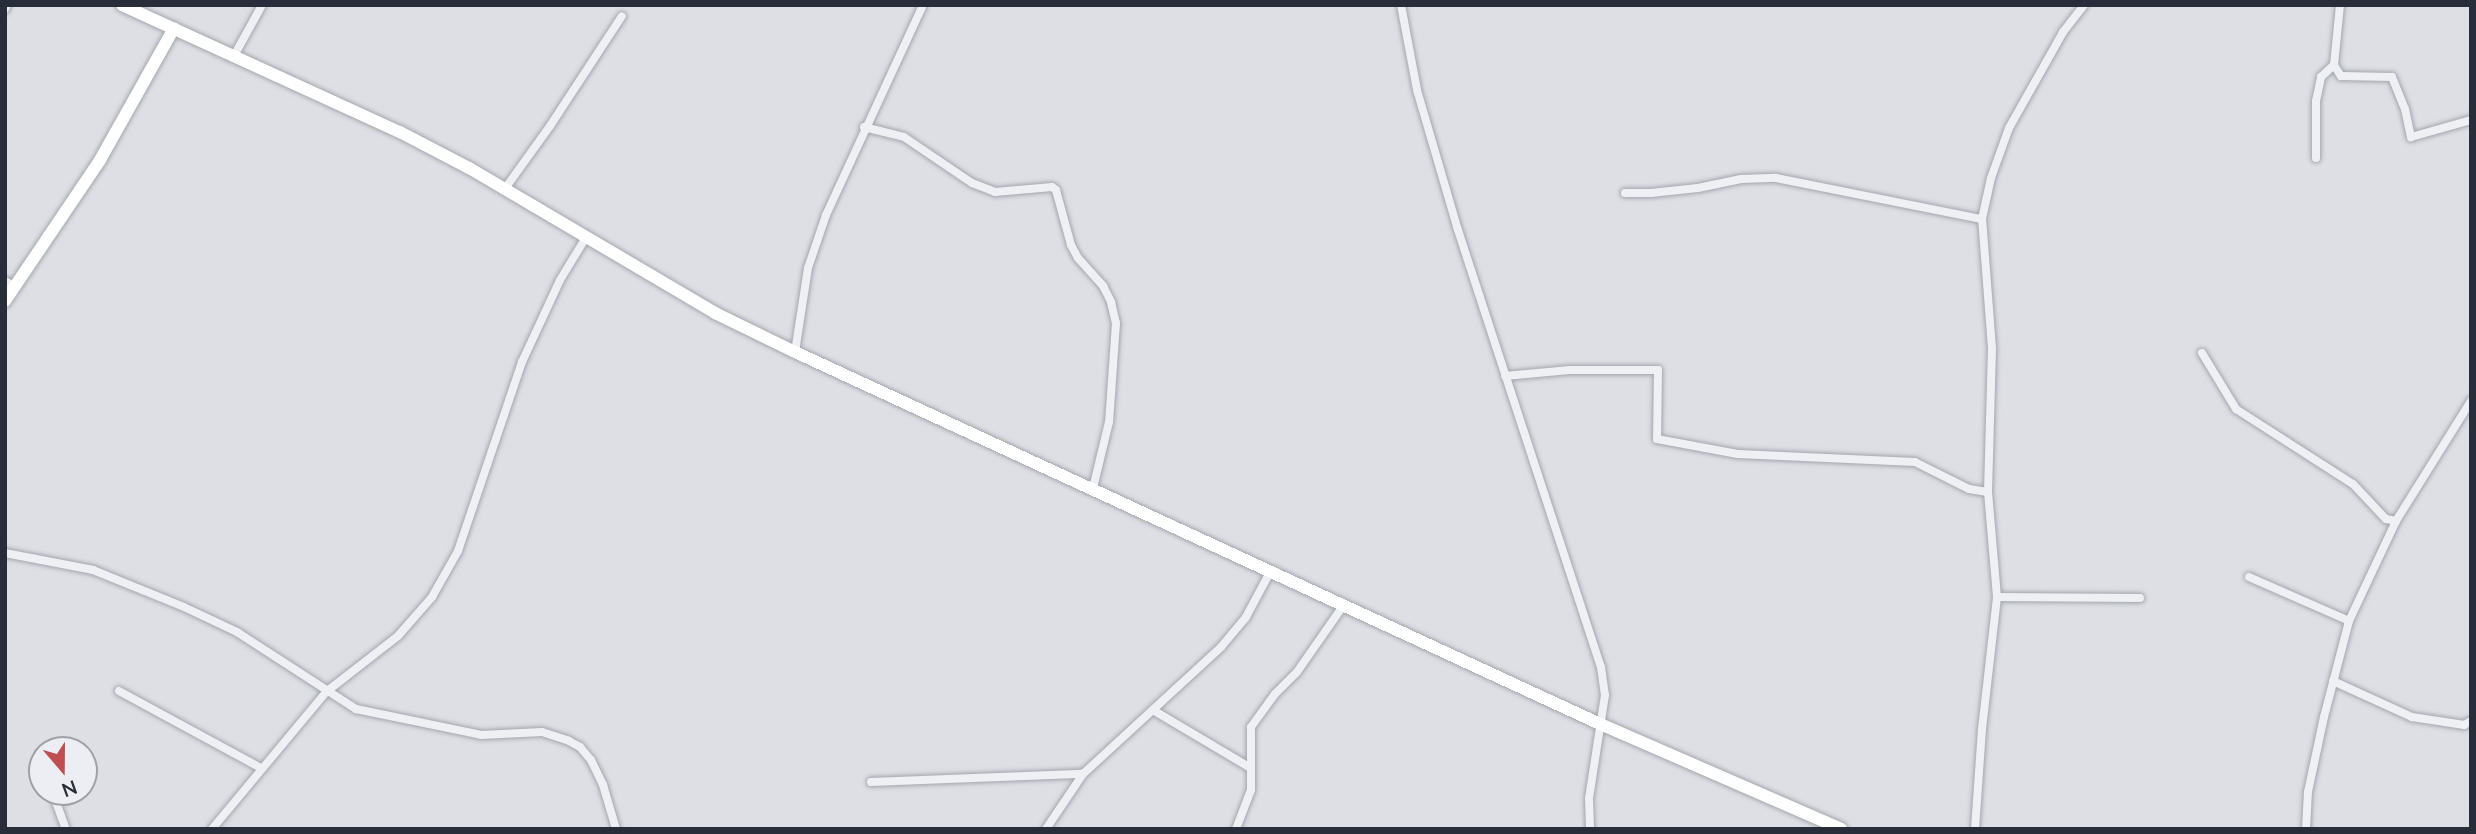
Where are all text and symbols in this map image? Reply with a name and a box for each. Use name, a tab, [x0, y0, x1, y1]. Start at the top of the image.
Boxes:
north arrow	[28, 736, 98, 806]
text: N	[59, 776, 80, 803]

